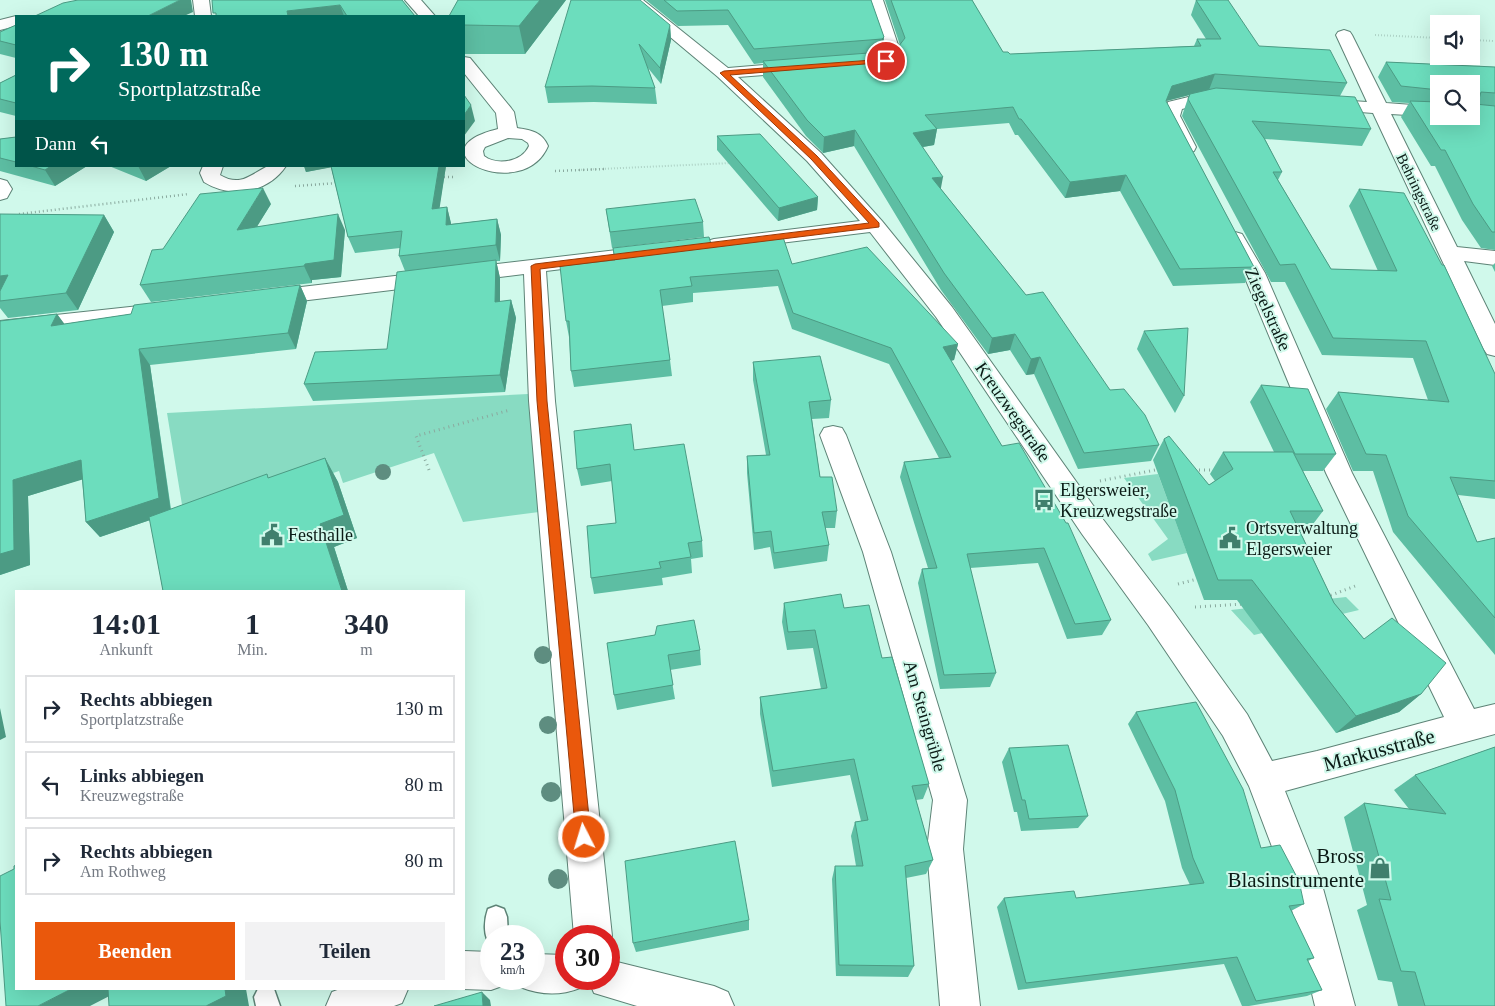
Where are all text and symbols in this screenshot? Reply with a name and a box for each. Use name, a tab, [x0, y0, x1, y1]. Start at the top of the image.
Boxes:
map controls	[1430, 15, 1480, 125]
button: sound	[1430, 15, 1480, 65]
icon: right	[35, 35, 100, 100]
text: 130 m	[118, 35, 208, 74]
pin	[865, 40, 907, 82]
icon: arrive	[872, 47, 900, 75]
button: search	[1430, 75, 1480, 125]
text: Sportplatzstraße	[118, 76, 261, 101]
icon: left	[86, 130, 114, 158]
text: Dann	[35, 133, 76, 154]
street label: Behringstraße	[1393, 151, 1445, 234]
street label: Ziegelstraße	[1241, 264, 1295, 354]
street label: Kreuzwegstraße	[971, 358, 1055, 466]
place label: Elgersweier, Kreuzwegstraße	[1060, 480, 1177, 521]
bus stop icon: Elgersweier, Kreuzwegstraße	[1031, 487, 1057, 513]
place label: Ortsverwaltung Elgersweier	[1246, 518, 1358, 559]
public building icon: Festhalle	[259, 522, 285, 548]
place label: Festhalle	[288, 525, 353, 545]
public building icon: Ortsverwaltung Elgersweier	[1217, 525, 1243, 551]
text: 14:01	[91, 607, 161, 640]
text: 1	[245, 607, 260, 640]
text: 340	[344, 607, 389, 640]
text: Ankunft	[99, 641, 153, 658]
text: Min.	[237, 641, 268, 658]
text: m	[360, 641, 373, 658]
street label: Am Steingrüble	[900, 658, 950, 774]
text: Rechts abbiegen	[80, 689, 212, 710]
icon: right	[37, 695, 65, 723]
text: 130 m	[395, 698, 443, 719]
text: Sportplatzstraße	[80, 711, 184, 728]
street label: Markusstraße	[1321, 724, 1437, 776]
text: Links abbiegen	[80, 765, 204, 786]
icon: left	[37, 771, 65, 799]
text: 80 m	[404, 774, 443, 795]
text: Kreuzwegstraße	[80, 787, 184, 804]
position arrow	[557, 810, 609, 862]
text: Rechts abbiegen	[80, 841, 212, 862]
place label: Bross Blasinstrumente	[1228, 844, 1364, 892]
icon: right	[37, 847, 65, 875]
text: 80 m	[404, 850, 443, 871]
shop icon: Bross Blasinstrumente	[1367, 855, 1393, 881]
text: Am Rothweg	[80, 863, 166, 880]
button: Beenden	[35, 922, 235, 980]
button: Teilen	[245, 922, 445, 980]
speed limit sign: 30	[555, 925, 620, 990]
text: 23	[500, 938, 525, 965]
text: km/h	[500, 963, 525, 977]

